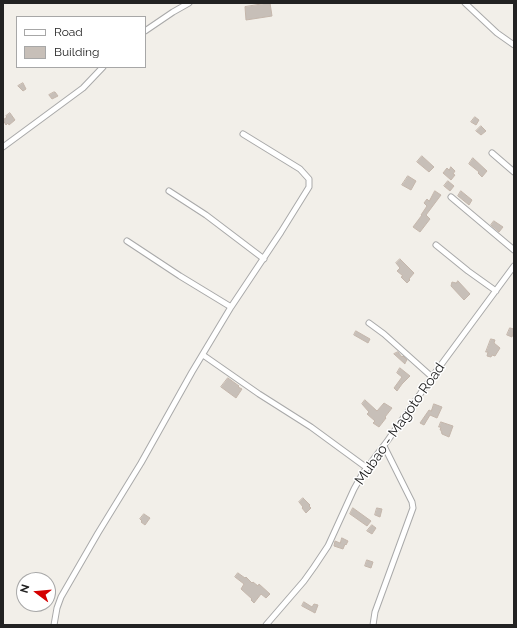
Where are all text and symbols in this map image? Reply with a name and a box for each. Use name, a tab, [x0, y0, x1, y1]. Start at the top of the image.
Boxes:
legend	[16, 16, 146, 68]
text: Road	[54, 25, 83, 39]
text: Building	[54, 45, 100, 59]
street label: Mubao - Magoto Road	[352, 360, 448, 488]
north arrow	[16, 572, 56, 612]
text: N	[18, 583, 32, 595]

